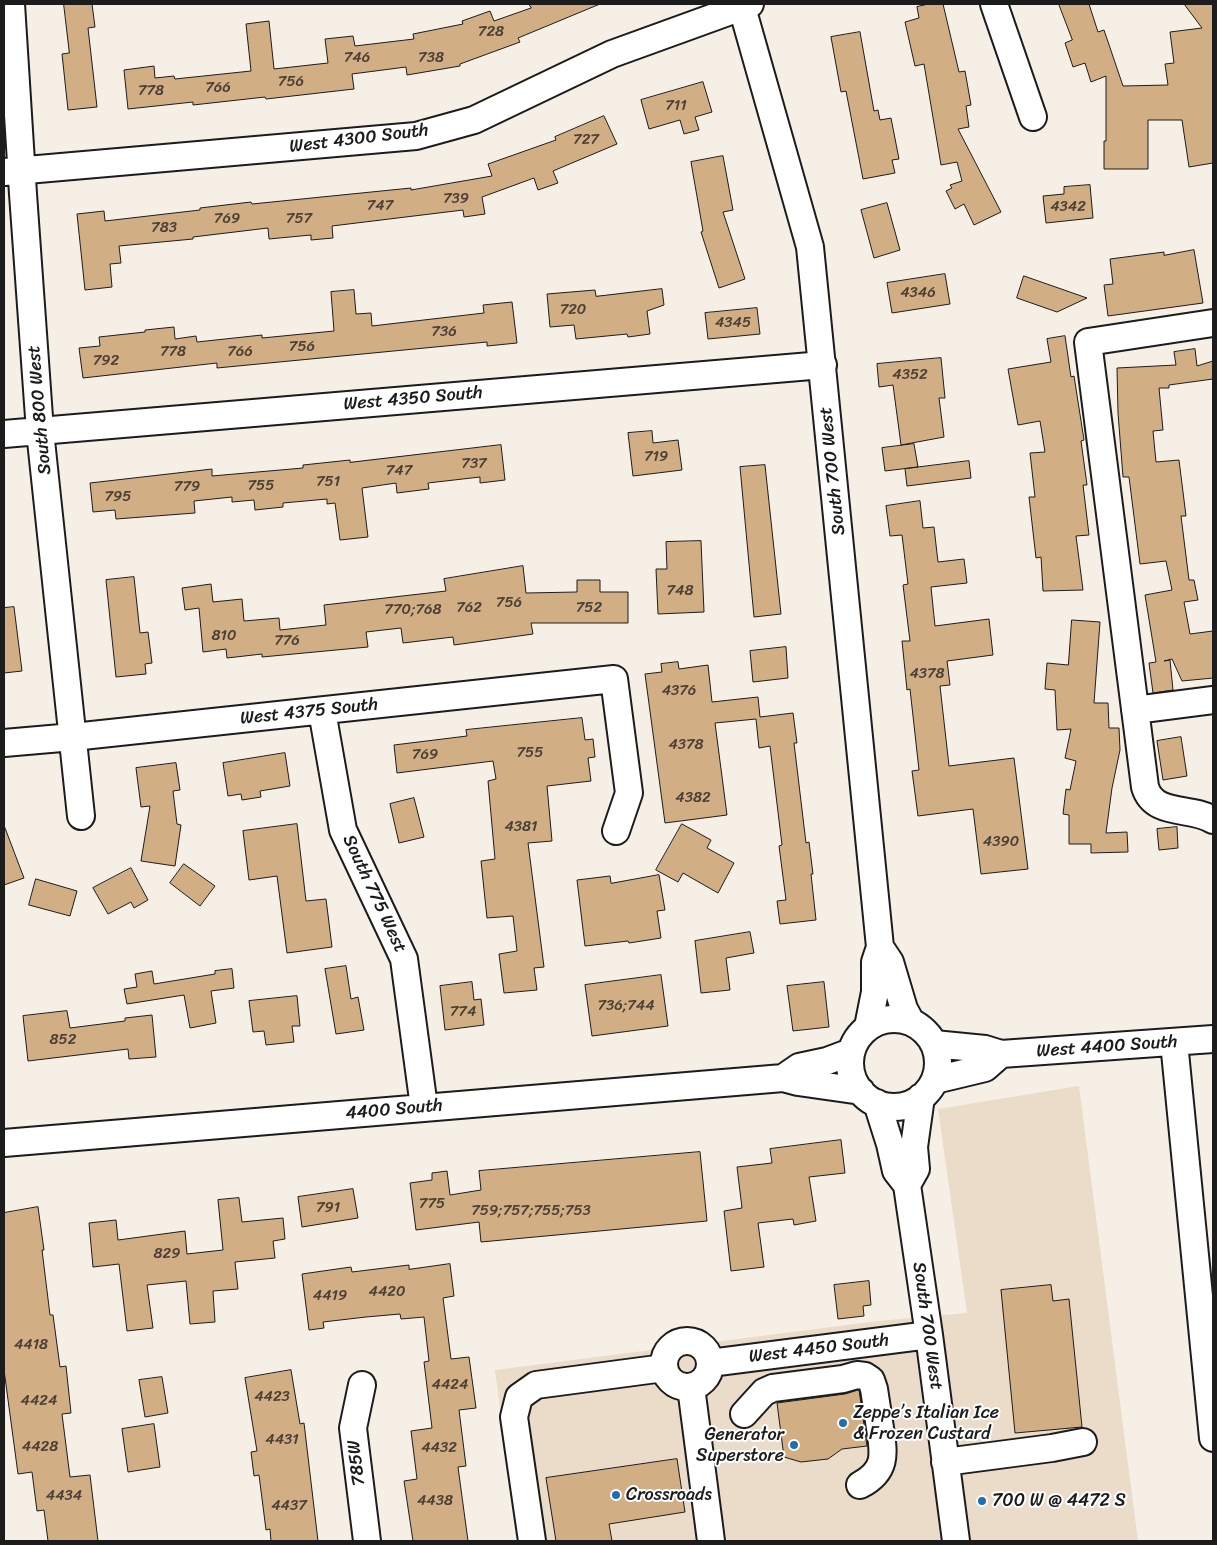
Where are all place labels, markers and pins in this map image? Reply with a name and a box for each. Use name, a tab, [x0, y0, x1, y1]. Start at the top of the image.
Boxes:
place label: Zeppe’s Italian Ice & Frozen Custard	[853, 1402, 999, 1445]
marker: Zeppe’s Italian Ice & Frozen Custard	[837, 1417, 849, 1429]
place label: Generator Superstore	[696, 1424, 784, 1466]
marker: Generator Superstore	[788, 1439, 800, 1451]
place label: Crossroads	[626, 1484, 712, 1506]
marker: Crossroads	[610, 1489, 622, 1501]
place label: 700 W @ 4472 S	[992, 1490, 1126, 1512]
marker: 700 W @ 4472 S	[976, 1495, 988, 1507]

